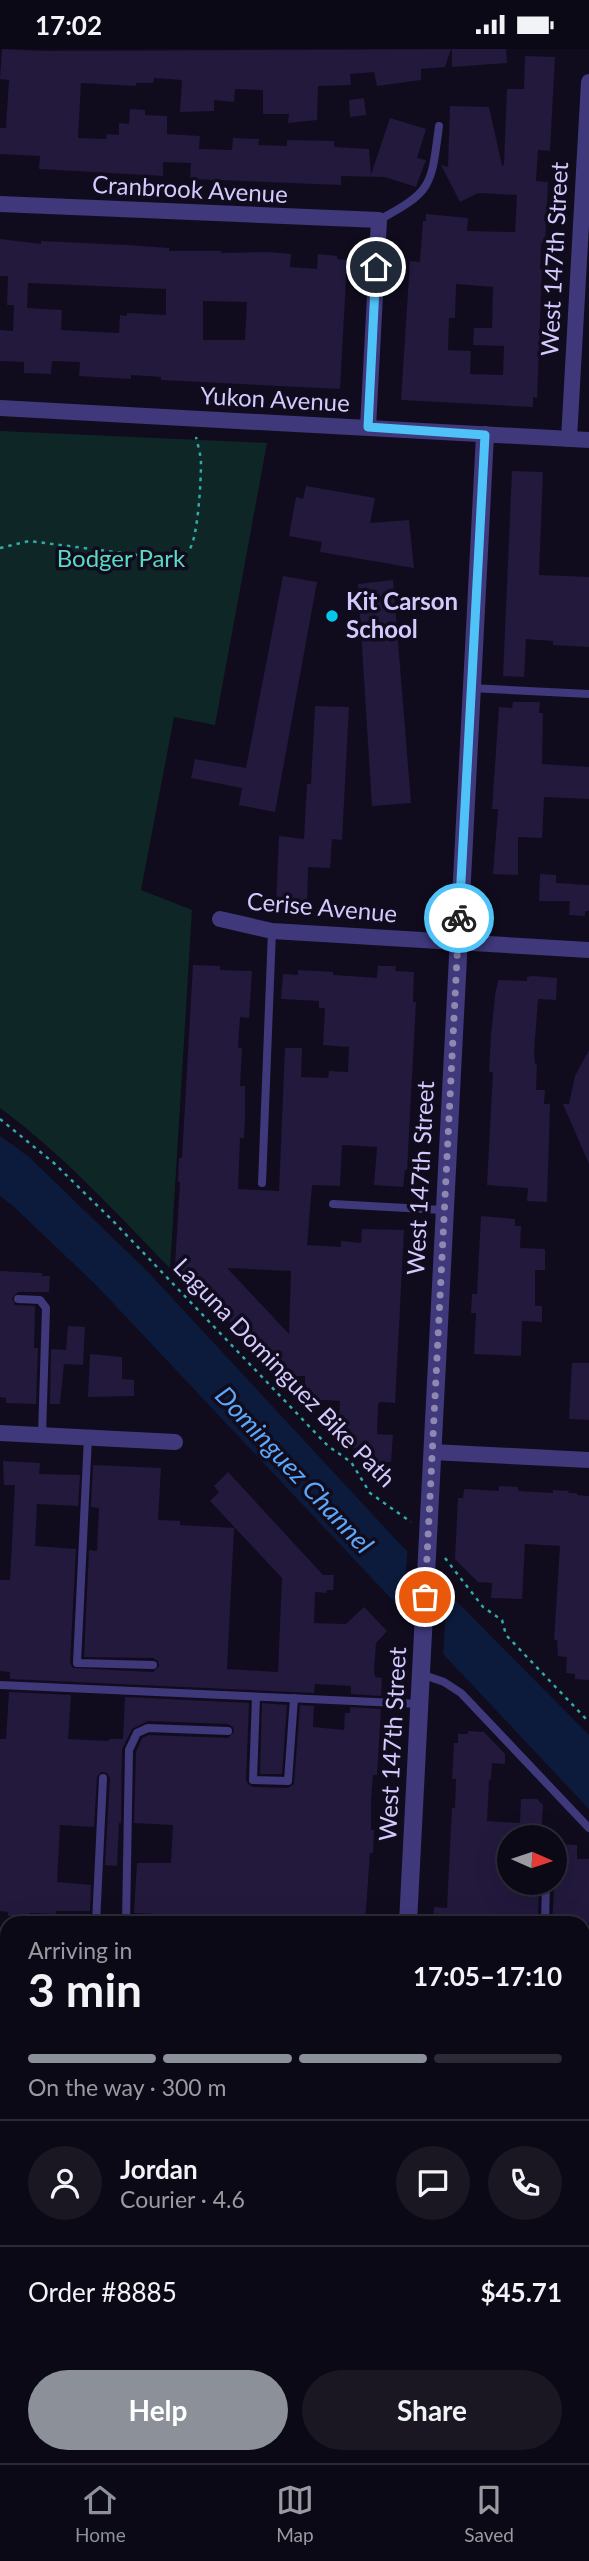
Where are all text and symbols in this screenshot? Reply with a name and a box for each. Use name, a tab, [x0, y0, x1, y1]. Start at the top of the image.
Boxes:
text: 17:02	[35, 9, 102, 41]
street label: West 147th Street	[534, 161, 573, 357]
street label: Cranbrook Avenue	[92, 169, 289, 208]
pin	[346, 237, 406, 297]
icon: home	[357, 248, 395, 286]
street label: Yukon Avenue	[200, 380, 351, 417]
park label: Bodger Park	[57, 543, 186, 572]
place label: Kit Carson School	[346, 586, 458, 643]
marker: Kit Carson School	[324, 608, 340, 624]
courier	[424, 883, 494, 953]
street label: Cerise Avenue	[246, 885, 399, 928]
icon: bike	[440, 899, 478, 937]
street label: West 147th Street	[400, 1080, 439, 1276]
street label: Laguna Dominguez Bike Path	[168, 1252, 402, 1492]
water label: Dominguez Channel	[209, 1379, 381, 1560]
pin	[395, 1567, 455, 1627]
icon: bag	[406, 1578, 444, 1616]
street label: West 147th Street	[372, 1646, 411, 1842]
north arrow	[497, 1825, 567, 1895]
map controls	[497, 1825, 567, 1895]
text: Arriving in	[28, 1936, 132, 1964]
text: 17:05–17:10	[413, 1960, 562, 1992]
text: 3 min	[28, 1962, 142, 2017]
text: On the way · 300 m	[28, 2073, 227, 2101]
button: person	[28, 2146, 102, 2220]
button: chat	[396, 2146, 470, 2220]
button: phone	[488, 2146, 562, 2220]
text: Jordan	[120, 2153, 198, 2185]
text: Courier · 4.6	[120, 2185, 245, 2213]
text: Order #8885	[28, 2276, 177, 2308]
text: $45.71	[480, 2276, 562, 2308]
button: Help	[28, 2370, 288, 2450]
button: Share	[302, 2370, 562, 2450]
tab: Home	[75, 2481, 126, 2546]
tab: Map	[276, 2481, 314, 2546]
tab: Saved	[464, 2481, 514, 2546]

